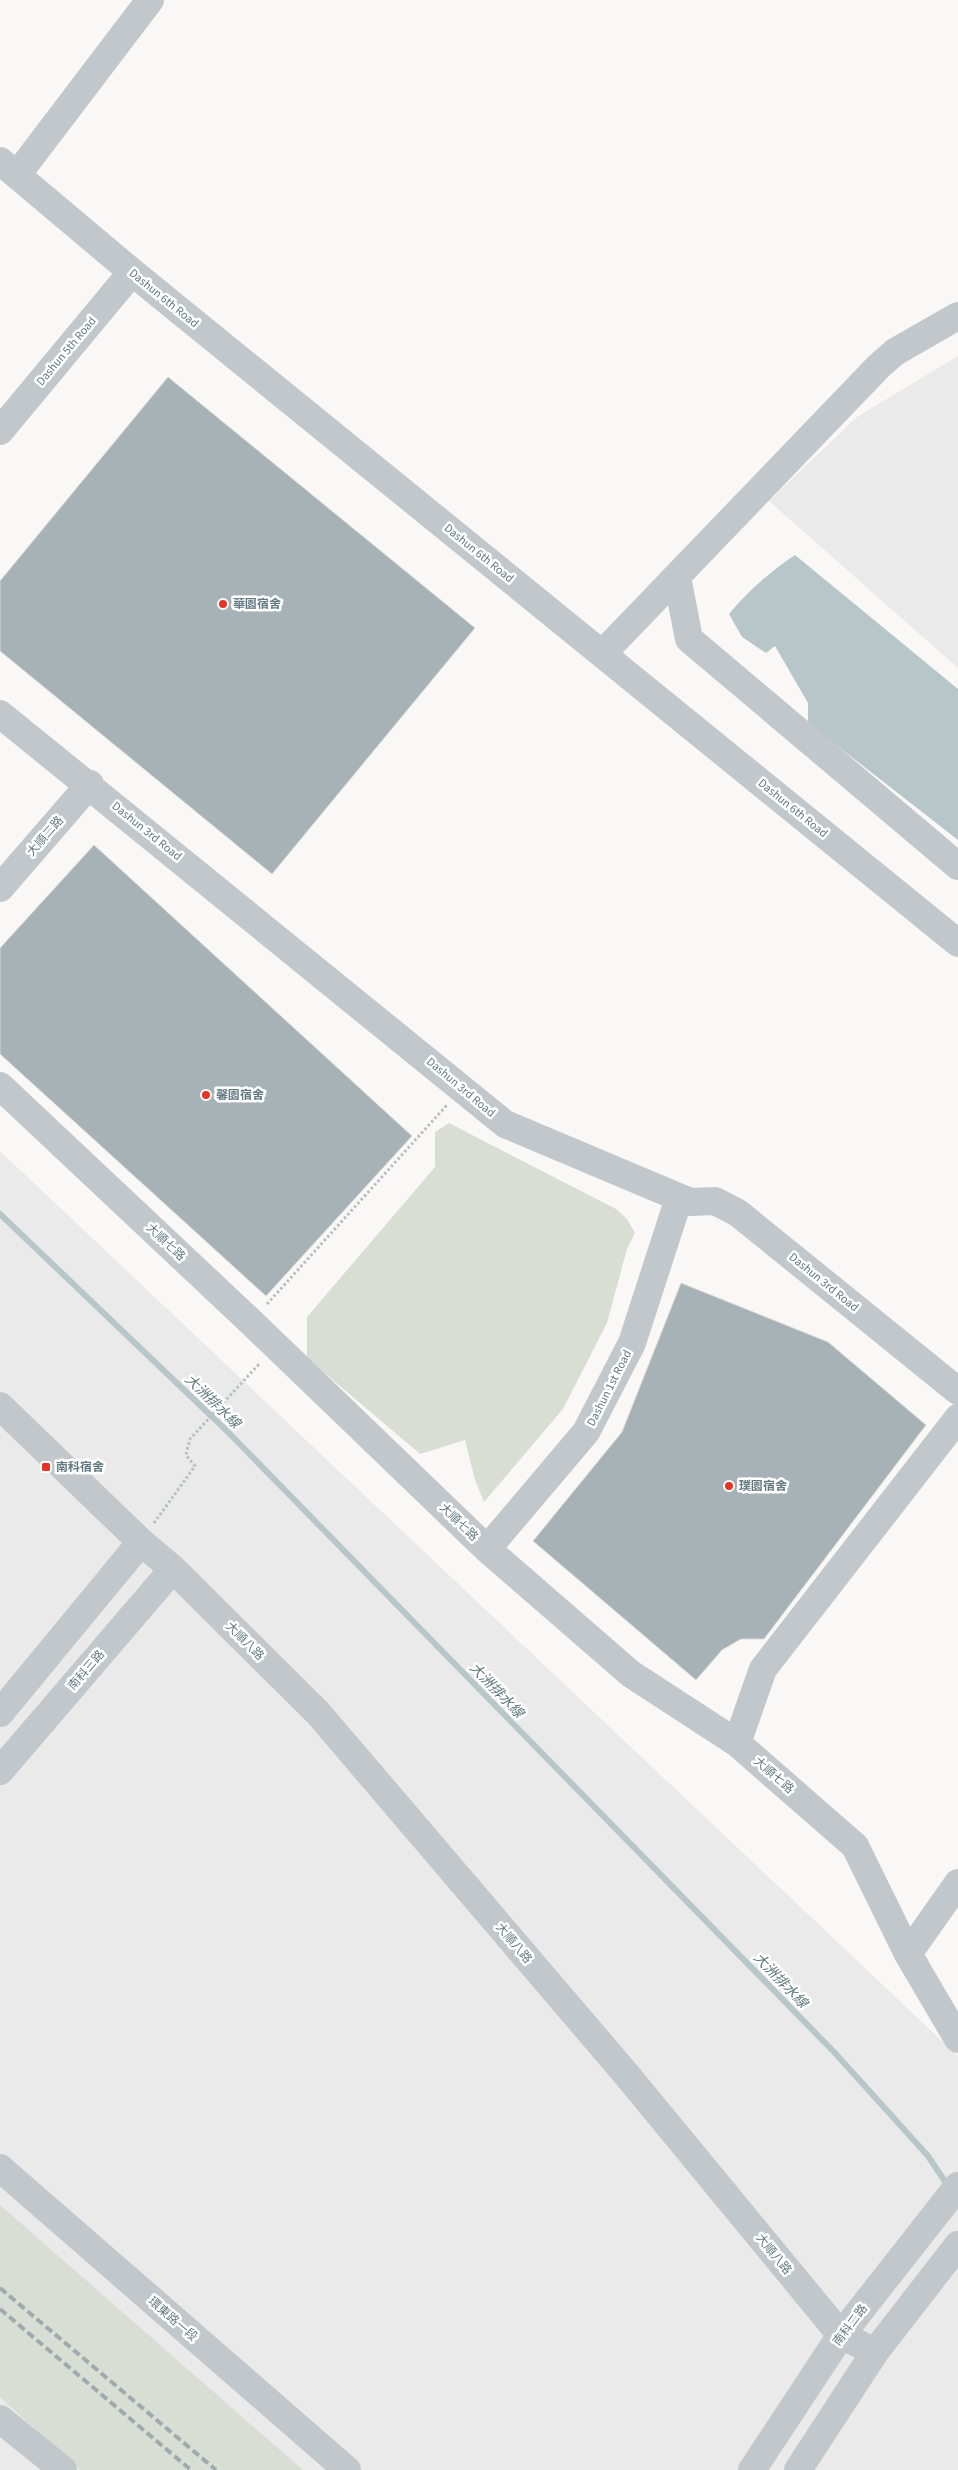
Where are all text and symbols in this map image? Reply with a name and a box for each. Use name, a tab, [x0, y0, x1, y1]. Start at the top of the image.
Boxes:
street label: Dashun 6th Road	[125, 265, 202, 332]
street label: Dashun 5th Road	[32, 313, 100, 389]
street label: Dashun 6th Road	[440, 520, 517, 587]
place label: 華園宿舍	[233, 596, 281, 613]
marker: 華園宿舍	[217, 598, 229, 610]
street label: Dashun 6th Road	[754, 775, 831, 842]
street label: Dashun 3rd Road	[108, 798, 185, 865]
street label: 大順二路	[23, 813, 68, 860]
street label: Dashun 3rd Road	[423, 1053, 499, 1121]
place label: 馨園宿舍	[216, 1087, 264, 1104]
marker: 馨園宿舍	[200, 1089, 212, 1101]
street label: 大順七路	[142, 1220, 189, 1265]
street label: Dashun 3rd Road	[785, 1249, 862, 1316]
street label: Dashun 1st Road	[583, 1347, 636, 1429]
water label: 大洲排水線	[180, 1370, 246, 1435]
place label: 南科宿舍	[56, 1459, 104, 1476]
marker: 南科宿舍	[40, 1461, 52, 1473]
place label: 璞園宿舍	[739, 1478, 787, 1495]
marker: 璞園宿舍	[723, 1480, 735, 1492]
street label: 大順七路	[435, 1500, 482, 1545]
street label: 大順八路	[222, 1618, 268, 1664]
street label: 南科三路	[64, 1647, 109, 1694]
water label: 大洲排水線	[465, 1659, 529, 1724]
street label: 大順七路	[750, 1753, 797, 1798]
street label: 大順八路	[492, 1919, 536, 1967]
water label: 大洲排水線	[749, 1949, 813, 2014]
street label: 大順八路	[752, 2230, 795, 2278]
street label: 環東路一段	[144, 2293, 201, 2345]
street label: 南科二路	[829, 2301, 872, 2350]

